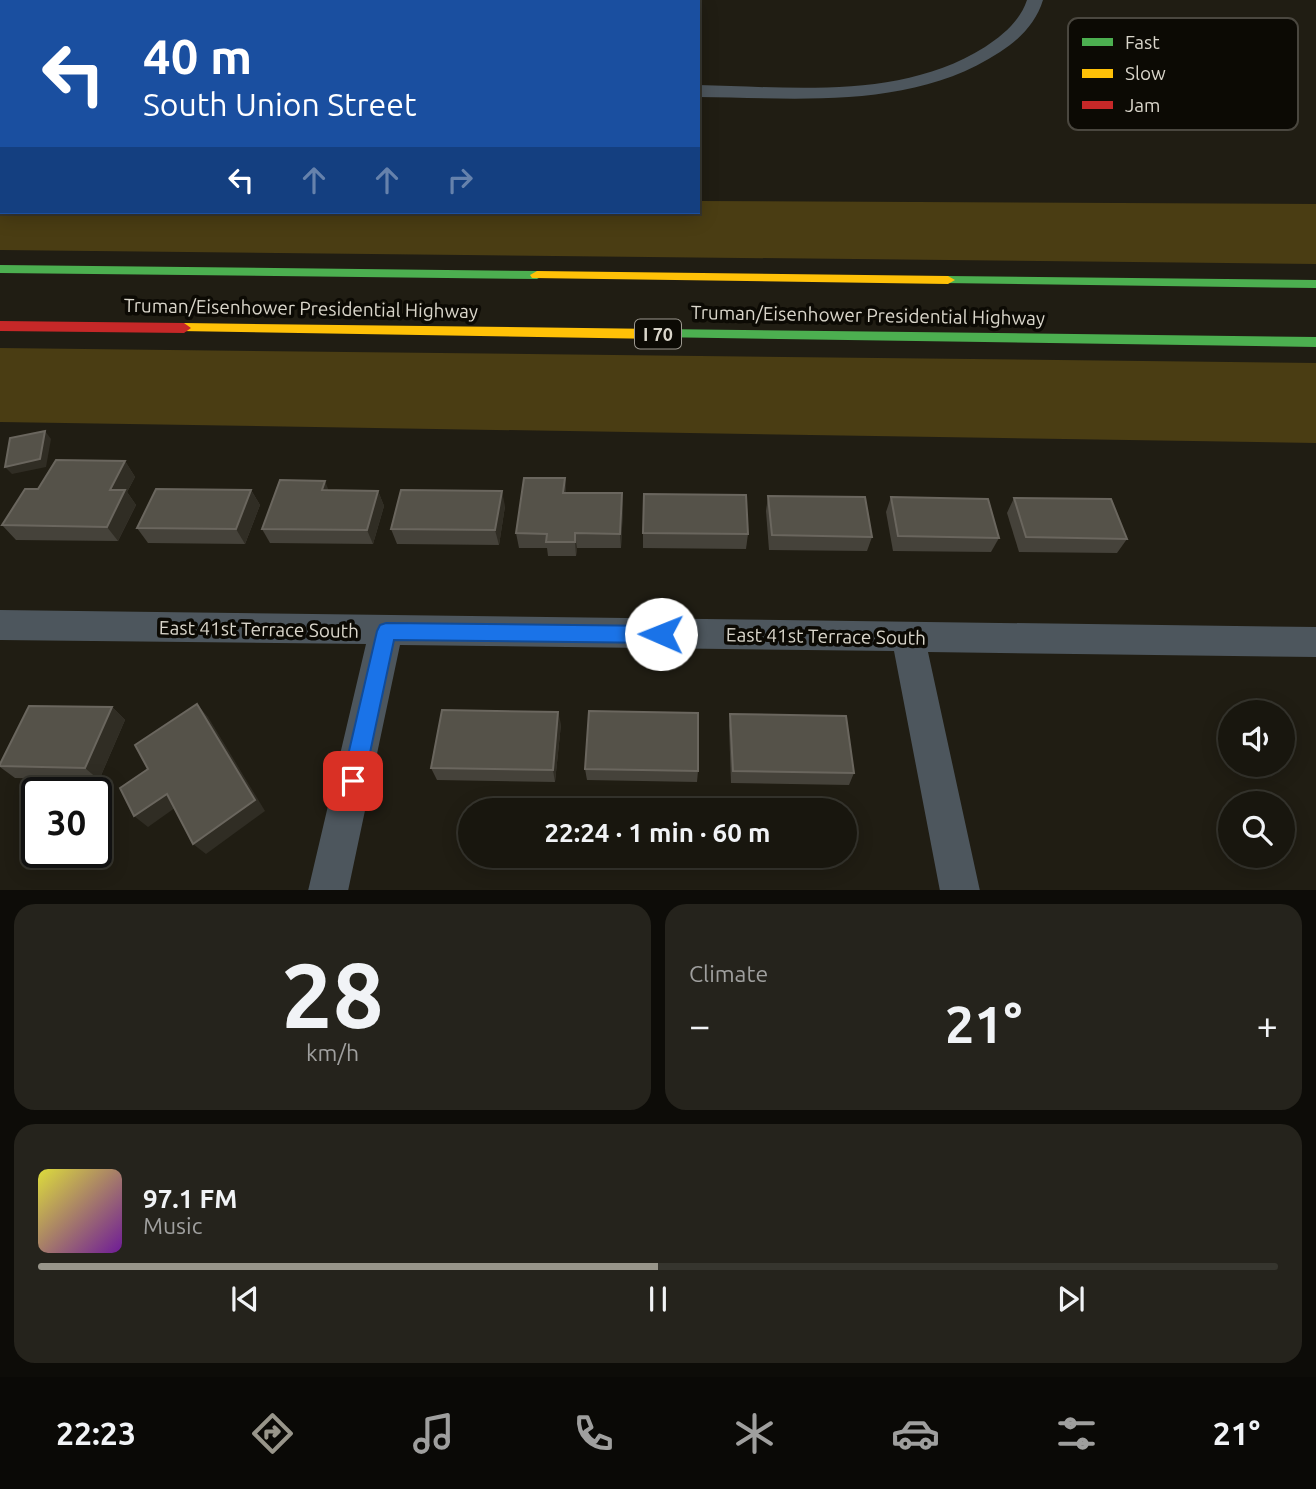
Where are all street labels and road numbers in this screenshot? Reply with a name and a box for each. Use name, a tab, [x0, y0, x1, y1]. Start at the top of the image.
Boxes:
street label: Truman/Eisenhower Presidential Highway	[124, 294, 478, 322]
street label: Truman/Eisenhower Presidential Highway	[691, 301, 1045, 329]
road number: I 70	[635, 320, 681, 348]
street label: East 41st Terrace South	[159, 616, 359, 642]
street label: East 41st Terrace South	[726, 623, 926, 649]

